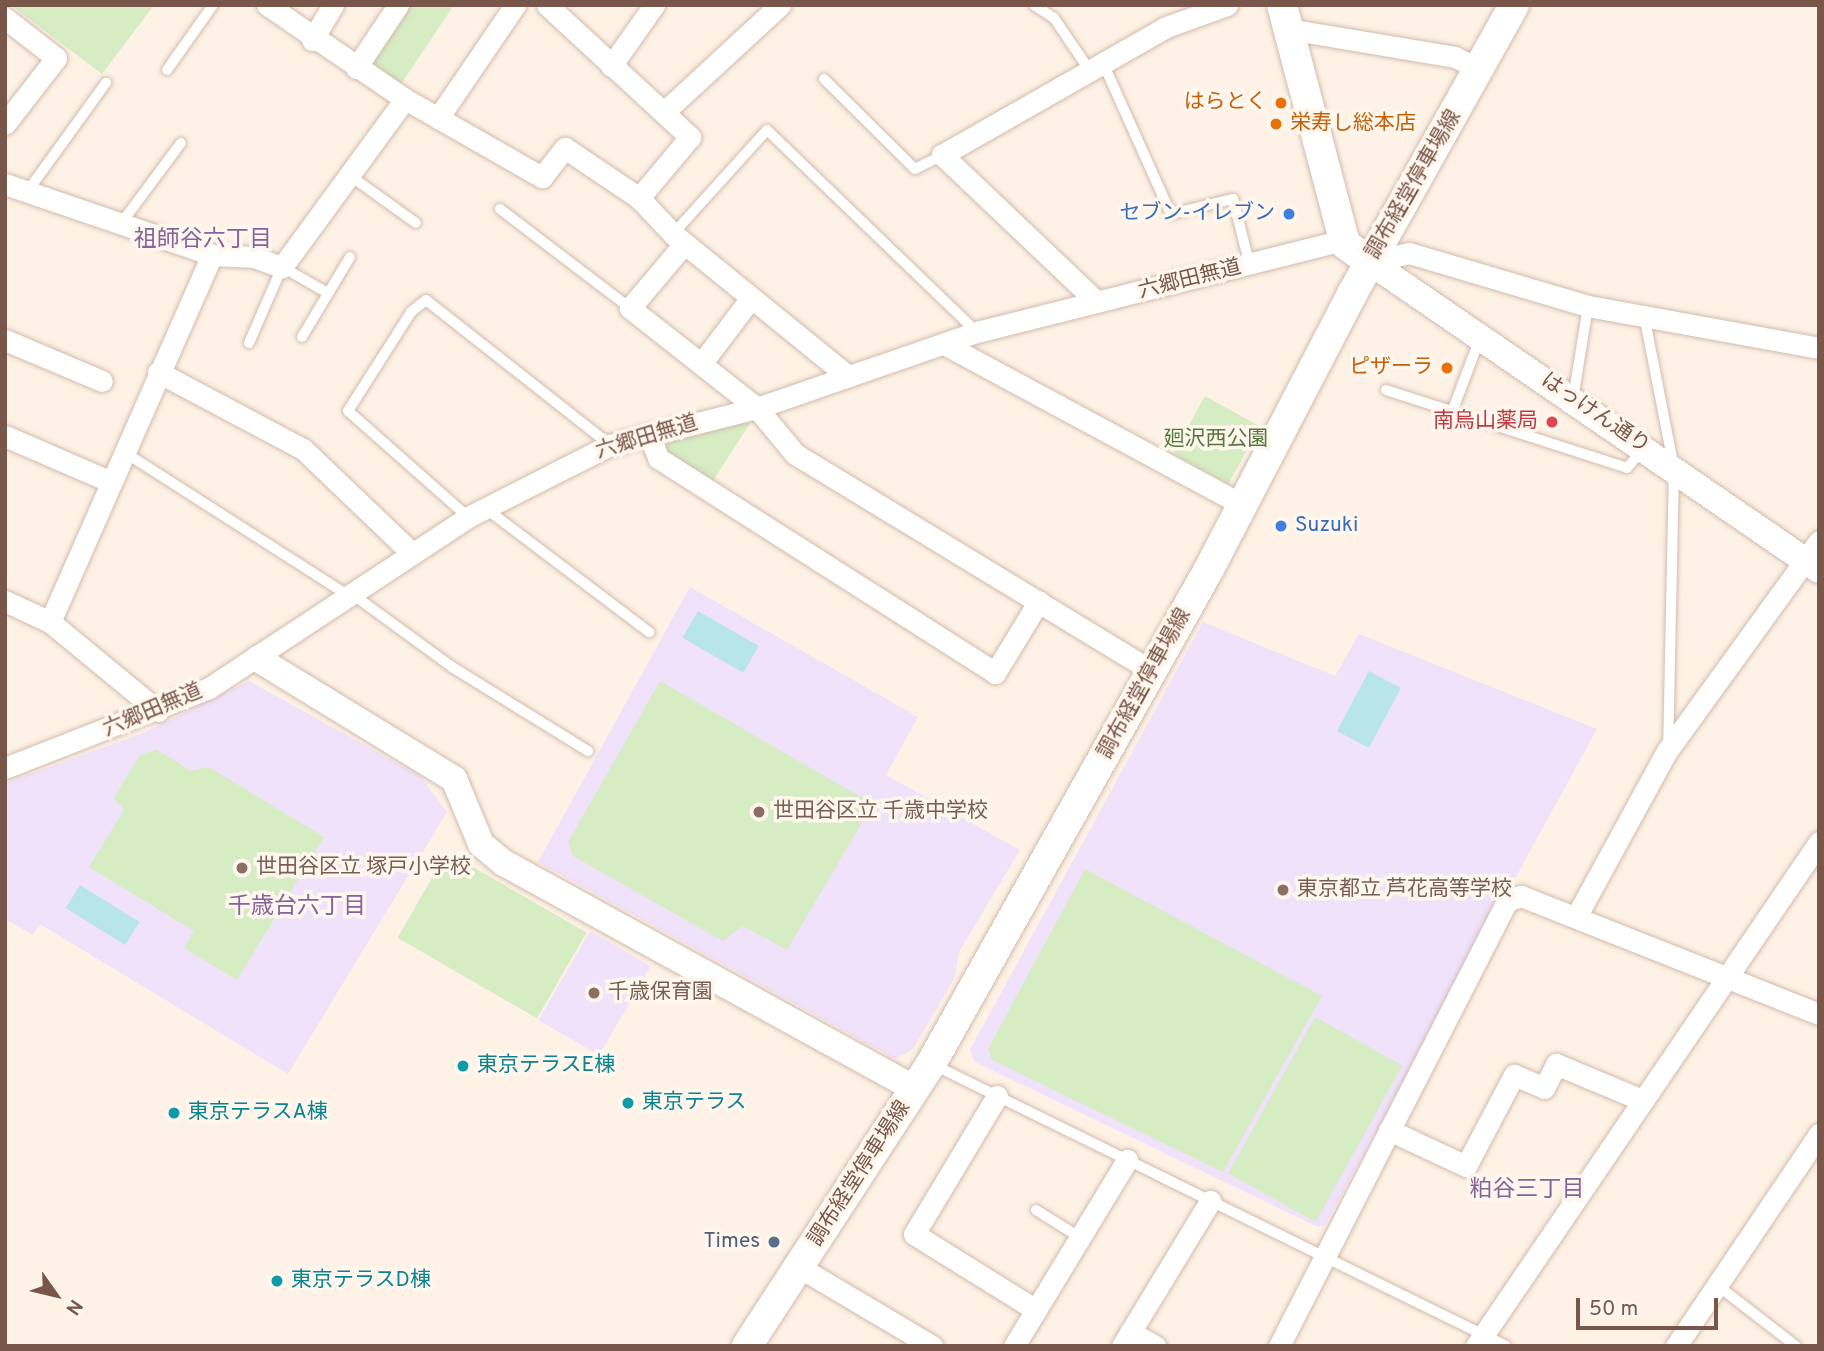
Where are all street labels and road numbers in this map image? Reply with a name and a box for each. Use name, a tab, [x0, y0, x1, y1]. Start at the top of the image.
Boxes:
street label: 調布経堂停車場線	[1361, 106, 1467, 264]
street label: 六郷田無道	[1136, 255, 1244, 305]
street label: はっけん通り	[1536, 368, 1654, 460]
street label: 六郷田無道	[593, 411, 701, 465]
street label: 調布経堂停車場線	[1093, 604, 1197, 764]
street label: 六郷田無道	[100, 679, 206, 743]
street label: 調布経堂停車場線	[804, 1097, 916, 1251]

